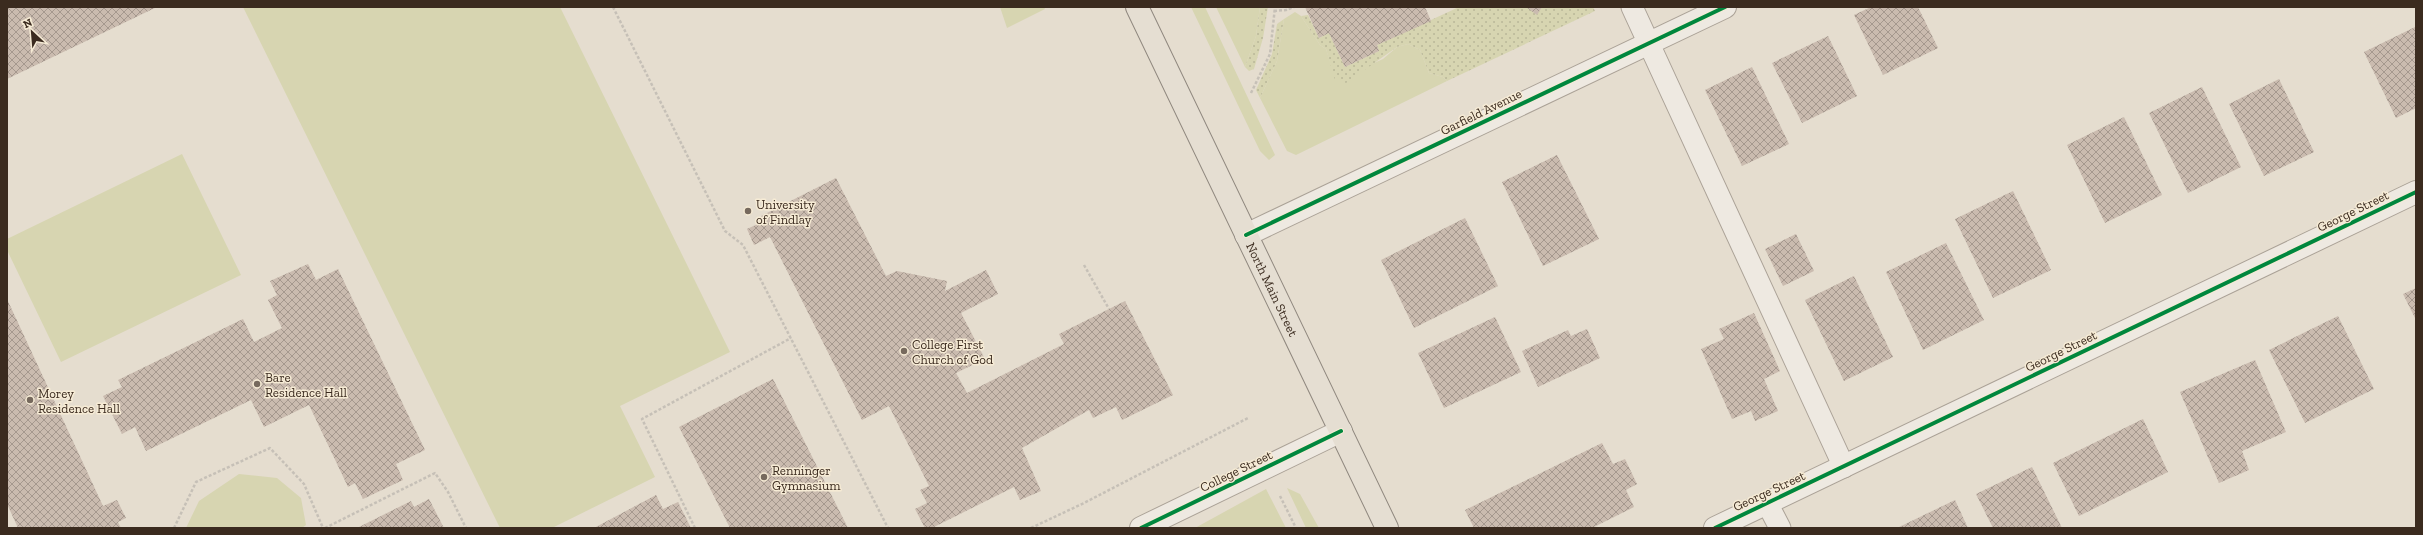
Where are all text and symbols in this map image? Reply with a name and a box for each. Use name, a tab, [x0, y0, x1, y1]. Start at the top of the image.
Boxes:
north arrow	[12, 12, 52, 52]
text: N	[21, 16, 35, 31]
street label: Garfield Avenue	[1438, 86, 1524, 138]
street label: George Street	[2315, 187, 2391, 235]
place label: University of Findlay	[756, 197, 815, 227]
marker: University of Findlay	[743, 206, 753, 216]
street label: North Main Street	[1244, 240, 1301, 339]
street label: George Street	[2023, 327, 2099, 375]
place label: College First Church of God	[912, 337, 993, 367]
marker: College First Church of God	[899, 346, 909, 356]
place label: Bare Residence Hall	[265, 370, 347, 400]
marker: Bare Residence Hall	[252, 379, 262, 389]
place label: Morey Residence Hall	[38, 386, 120, 416]
marker: Morey Residence Hall	[25, 395, 35, 405]
street label: College Street	[1197, 447, 1275, 495]
place label: Renninger Gymnasium	[772, 463, 841, 493]
street label: George Street	[1731, 468, 1808, 514]
marker: Renninger Gymnasium	[759, 472, 769, 482]

